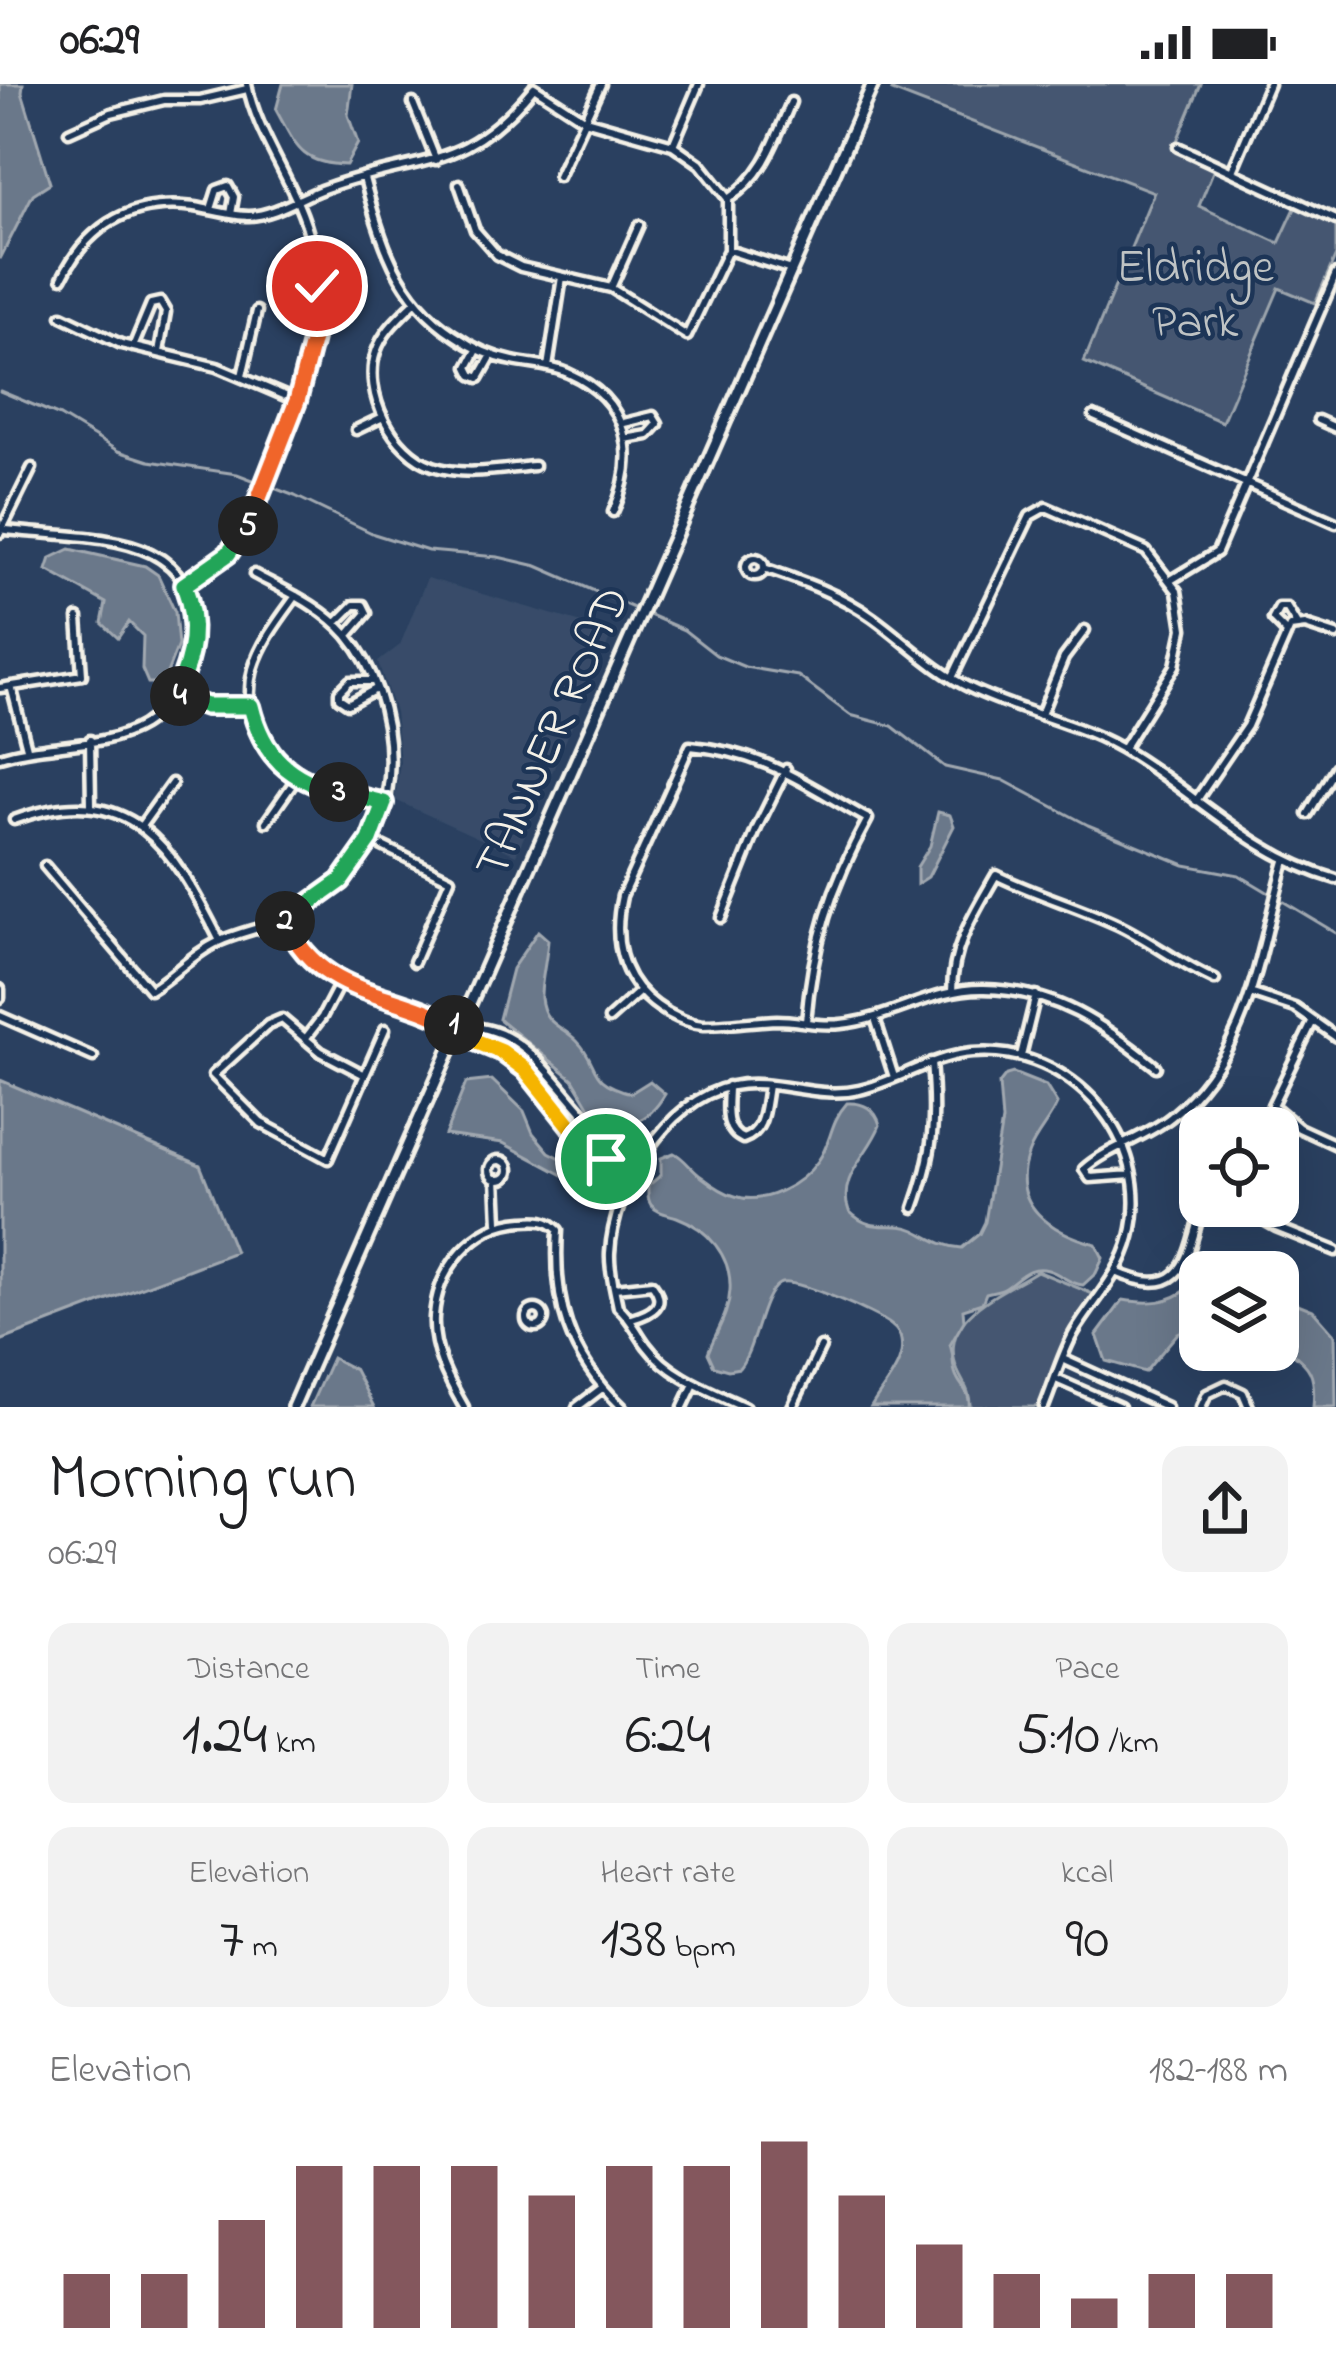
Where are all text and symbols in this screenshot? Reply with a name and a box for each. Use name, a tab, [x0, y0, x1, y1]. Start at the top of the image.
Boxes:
text: 06:29	[60, 9, 139, 75]
park label: Eldridge Park	[1116, 234, 1274, 359]
pin	[266, 235, 368, 337]
icon: check	[284, 253, 350, 319]
pin: 5	[218, 496, 278, 556]
text: 5	[239, 502, 257, 550]
street label: TANNER ROAD	[459, 576, 650, 890]
pin: 4	[150, 666, 210, 726]
text: 4	[173, 672, 187, 720]
pin: 3	[309, 762, 369, 822]
text: 3	[332, 768, 346, 816]
pin: 2	[255, 891, 315, 951]
text: 2	[277, 897, 293, 945]
pin: 1	[424, 995, 484, 1055]
text: 1	[449, 1001, 459, 1049]
map controls	[1179, 1107, 1299, 1371]
button: locate	[1179, 1107, 1299, 1227]
pin	[555, 1108, 657, 1210]
icon: arrive	[573, 1126, 639, 1192]
button: layers	[1179, 1251, 1299, 1371]
text: Morning run	[48, 1433, 357, 1529]
button: share	[1162, 1446, 1288, 1572]
text: 06:29	[48, 1526, 116, 1583]
text: Distance	[188, 1646, 309, 1694]
text: Time	[635, 1646, 701, 1694]
text: Pace	[1055, 1646, 1120, 1694]
text: 1.24	[182, 1694, 267, 1781]
text: 6:24	[625, 1694, 711, 1781]
text: 5:10	[1016, 1694, 1100, 1781]
text: km	[267, 1720, 316, 1768]
text: /km	[1100, 1720, 1159, 1768]
text: Elevation	[188, 1850, 309, 1898]
text: Heart rate	[600, 1850, 736, 1898]
text: kcal	[1061, 1850, 1114, 1898]
text: 7	[219, 1898, 244, 1985]
text: 138	[600, 1898, 667, 1985]
text: 90	[1065, 1898, 1109, 1985]
text: m	[244, 1924, 278, 1972]
text: bpm	[667, 1924, 736, 1972]
text: Elevation	[48, 2043, 191, 2100]
text: 182–188 m	[1149, 2043, 1288, 2100]

